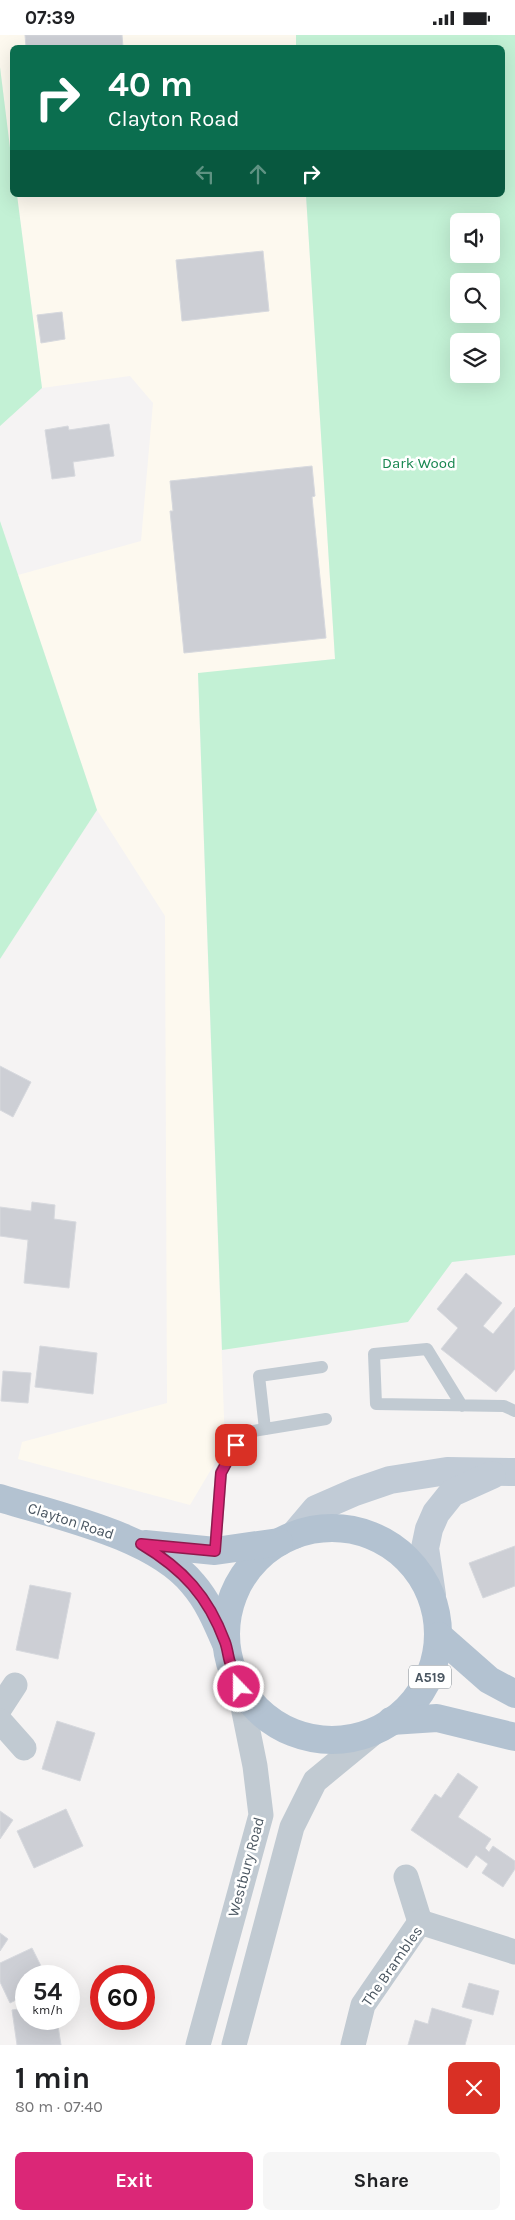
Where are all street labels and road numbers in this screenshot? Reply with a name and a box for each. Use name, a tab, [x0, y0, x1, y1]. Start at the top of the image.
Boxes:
street label: Clayton Road	[26, 1499, 116, 1543]
road number: A519	[409, 1665, 451, 1689]
street label: Westbury Road	[224, 1815, 268, 1919]
street label: The Brambles	[358, 1923, 426, 2009]

